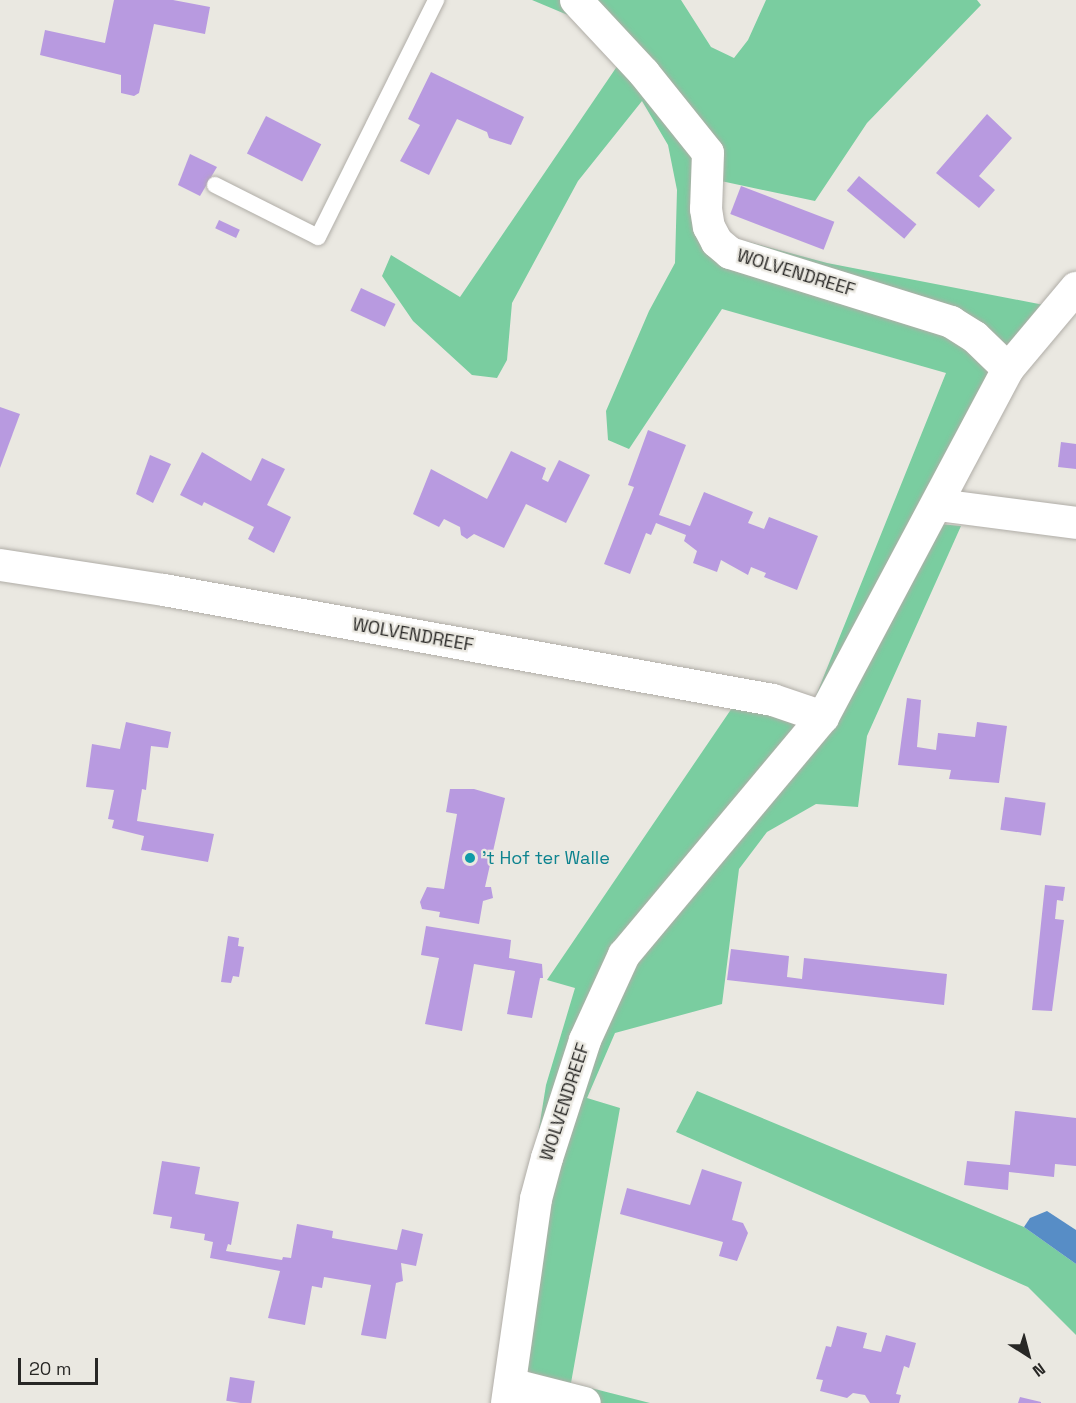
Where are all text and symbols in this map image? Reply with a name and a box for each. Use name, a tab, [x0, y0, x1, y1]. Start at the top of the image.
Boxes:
street label: WOLVENDREEF	[734, 245, 858, 301]
street label: WOLVENDREEF	[351, 614, 475, 656]
place label: 't Hof ter Walle	[482, 847, 610, 869]
marker: 't Hof ter Walle	[463, 851, 477, 865]
street label: WOLVENDREEF	[536, 1040, 594, 1164]
north arrow	[998, 1325, 1058, 1385]
scale bar	[21, 1346, 100, 1384]
text: 20 m	[29, 1357, 72, 1380]
text: N	[1028, 1358, 1049, 1382]

